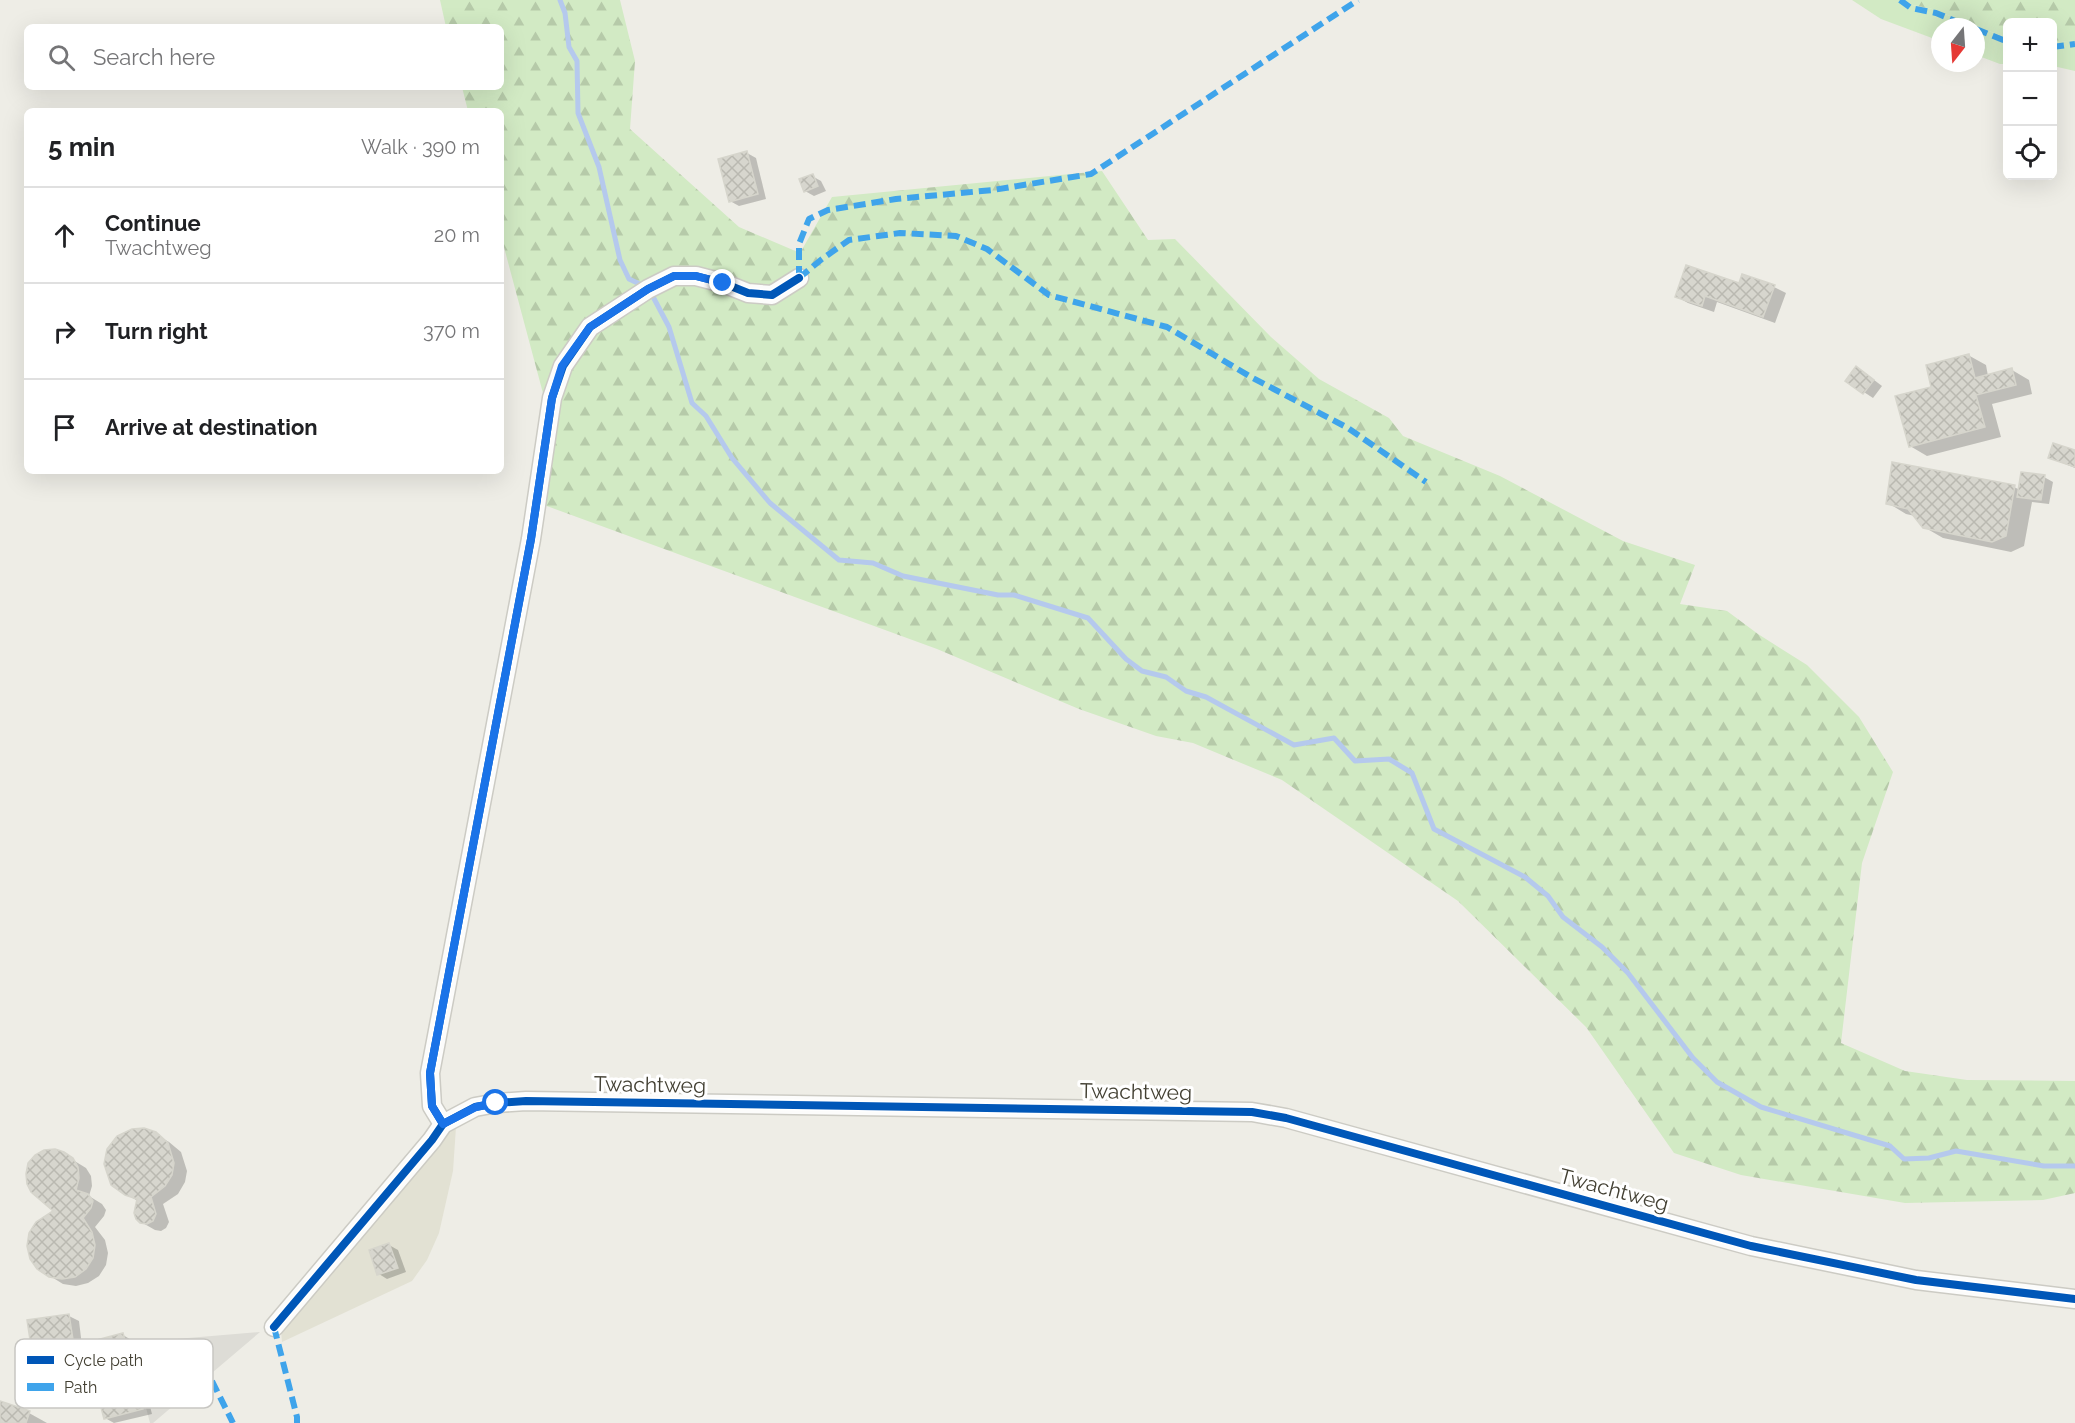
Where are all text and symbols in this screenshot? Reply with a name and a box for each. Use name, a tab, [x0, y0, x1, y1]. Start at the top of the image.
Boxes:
north arrow	[1931, 18, 1985, 72]
map controls	[2003, 18, 2057, 180]
button: +	[2003, 18, 2057, 72]
search box	[24, 24, 504, 90]
icon: search	[45, 41, 78, 74]
text: Search here	[93, 44, 215, 70]
button: −	[2003, 72, 2057, 126]
button: locate	[2003, 126, 2057, 180]
text: 5 min	[48, 132, 115, 162]
text: Walk · 390 m	[361, 135, 480, 159]
text: Continue	[105, 210, 201, 236]
icon: ahead	[48, 219, 81, 252]
text: 20 m	[434, 223, 480, 247]
text: Twachtweg	[105, 236, 212, 260]
route end	[709, 269, 735, 295]
icon: right	[48, 315, 81, 348]
text: Turn right	[105, 318, 208, 344]
text: 370 m	[423, 319, 480, 343]
icon: arrive	[48, 411, 81, 444]
text: Arrive at destination	[105, 414, 318, 440]
street label: Twachtweg	[594, 1071, 706, 1098]
street label: Twachtweg	[1080, 1078, 1192, 1105]
route start	[482, 1089, 508, 1115]
street label: Twachtweg	[1557, 1163, 1671, 1216]
legend	[15, 1339, 213, 1408]
text: Cycle path	[64, 1351, 143, 1370]
text: Path	[64, 1378, 97, 1397]

